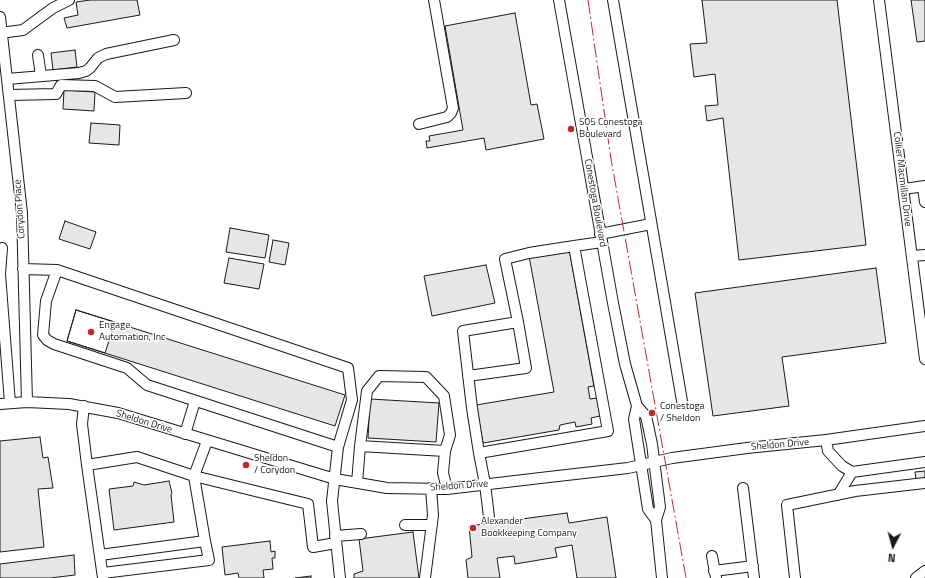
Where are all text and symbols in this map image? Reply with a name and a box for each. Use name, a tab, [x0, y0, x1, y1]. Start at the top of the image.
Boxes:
place label: 505 Conestoga Boulevard	[579, 117, 643, 140]
marker: 505 Conestoga Boulevard	[566, 124, 576, 134]
street label: Collier Macmillan Drive	[890, 131, 914, 227]
street label: Conestoga Boulevard	[581, 158, 609, 248]
street label: Corydon Place	[12, 179, 28, 239]
place label: Engage Automation, Inc	[99, 320, 165, 344]
marker: Engage Automation, Inc	[86, 327, 96, 337]
place label: Conestoga / Sheldon	[660, 401, 705, 424]
street label: Sheldon Drive	[114, 408, 174, 436]
marker: Conestoga / Sheldon	[647, 408, 657, 418]
street label: Sheldon Drive	[751, 436, 809, 454]
place label: Sheldon / Corydon	[254, 453, 295, 476]
marker: Sheldon / Corydon	[241, 460, 251, 470]
street label: Sheldon Drive	[430, 478, 488, 494]
place label: Alexander Bookkeeping Company	[481, 516, 577, 540]
marker: Alexander Bookkeeping Company	[468, 523, 478, 533]
north arrow	[873, 526, 913, 566]
text: N	[887, 550, 896, 566]

